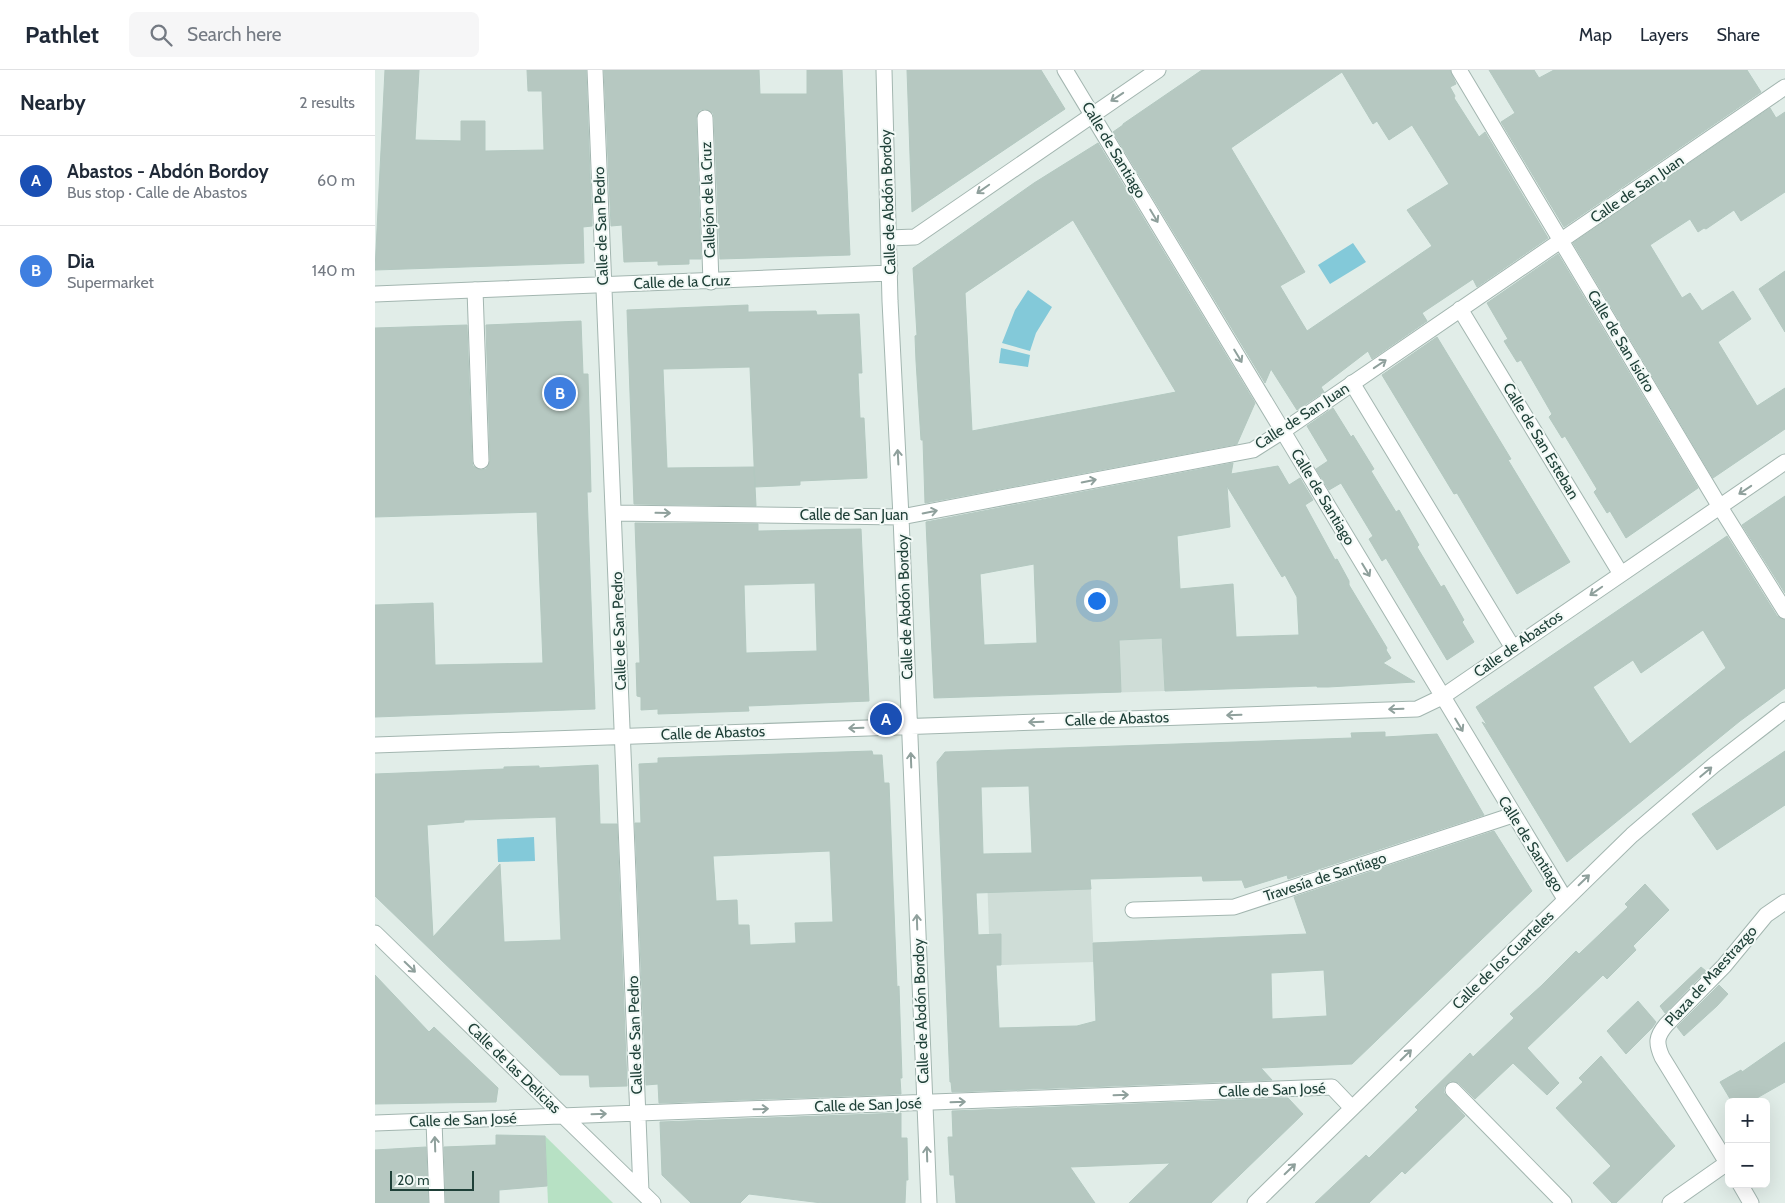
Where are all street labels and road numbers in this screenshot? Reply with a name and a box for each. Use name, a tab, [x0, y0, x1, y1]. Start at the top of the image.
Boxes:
street label: Calle de Santiago	[1078, 99, 1150, 201]
street label: Calle de Abdón Bordoy	[876, 129, 900, 275]
street label: Callejón de la Cruz	[697, 141, 719, 259]
street label: Calle de San Juan	[1587, 151, 1687, 227]
street label: Calle de San Pedro	[590, 166, 612, 286]
street label: Calle de la Cruz	[633, 271, 731, 293]
street label: Calle de San Isidro	[1583, 287, 1659, 395]
street label: Calle de San Juan	[1252, 379, 1352, 453]
street label: Calle de San Esteban	[1499, 380, 1583, 502]
street label: Calle de Santiago	[1287, 446, 1359, 548]
street label: Calle de San Juan	[800, 506, 908, 524]
street label: Calle de Abdón Bordoy	[893, 534, 917, 680]
street label: Calle de San Pedro	[608, 571, 630, 691]
street label: Calle de Abastos	[1470, 607, 1566, 681]
street label: Calle de Abastos	[1065, 708, 1169, 730]
street label: Calle de Abastos	[661, 722, 765, 744]
street label: Calle de Santiago	[1494, 793, 1568, 895]
street label: Travesía de Santiago	[1261, 849, 1389, 905]
street label: Calle de los Cuarteles	[1449, 907, 1557, 1013]
street label: Plaza de Maestrazgo	[1661, 922, 1761, 1030]
street label: Calle de Abdón Bordoy	[909, 938, 933, 1084]
street label: Calle de San Pedro	[624, 975, 646, 1095]
street label: Calle de las Delicias	[464, 1019, 564, 1117]
street label: Calle de San José	[1218, 1079, 1326, 1101]
street label: Calle de San José	[814, 1094, 922, 1116]
street label: Calle de San José	[409, 1109, 517, 1131]

